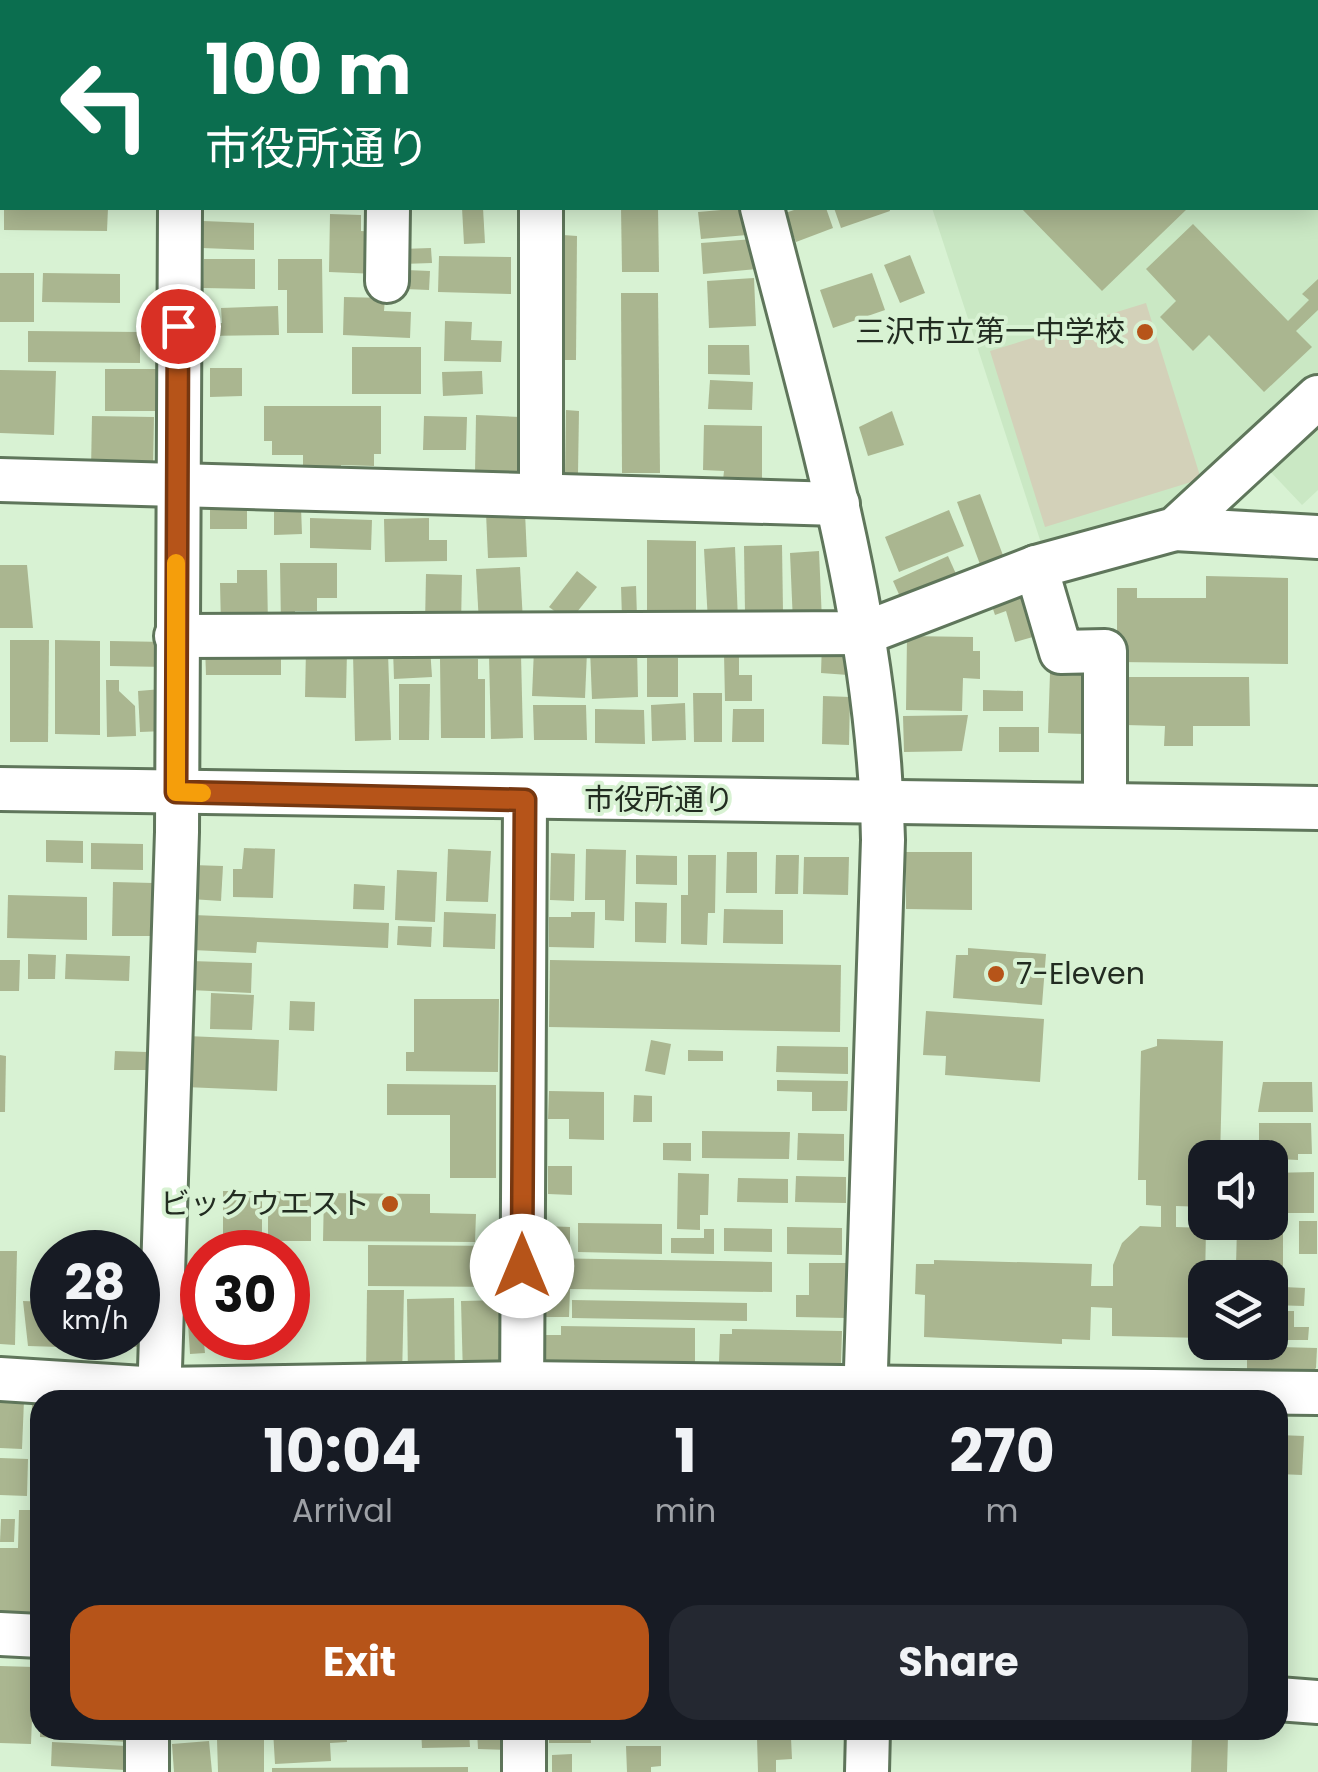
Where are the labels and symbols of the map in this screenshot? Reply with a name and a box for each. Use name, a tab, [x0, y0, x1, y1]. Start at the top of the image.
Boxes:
pin	[136, 284, 221, 369]
place label: 三沢市立第一中学校	[855, 310, 1125, 353]
marker: 三沢市立第一中学校	[1134, 321, 1156, 343]
street label: 市役所通り	[584, 778, 734, 821]
place label: 7-Eleven	[1016, 952, 1145, 995]
marker: 7-Eleven	[985, 963, 1007, 985]
place label: ビックウエスト	[160, 1182, 370, 1225]
marker: ビックウエスト	[379, 1193, 401, 1215]
position arrow	[470, 1214, 574, 1318]
speed limit sign: 30	[180, 1230, 310, 1360]

